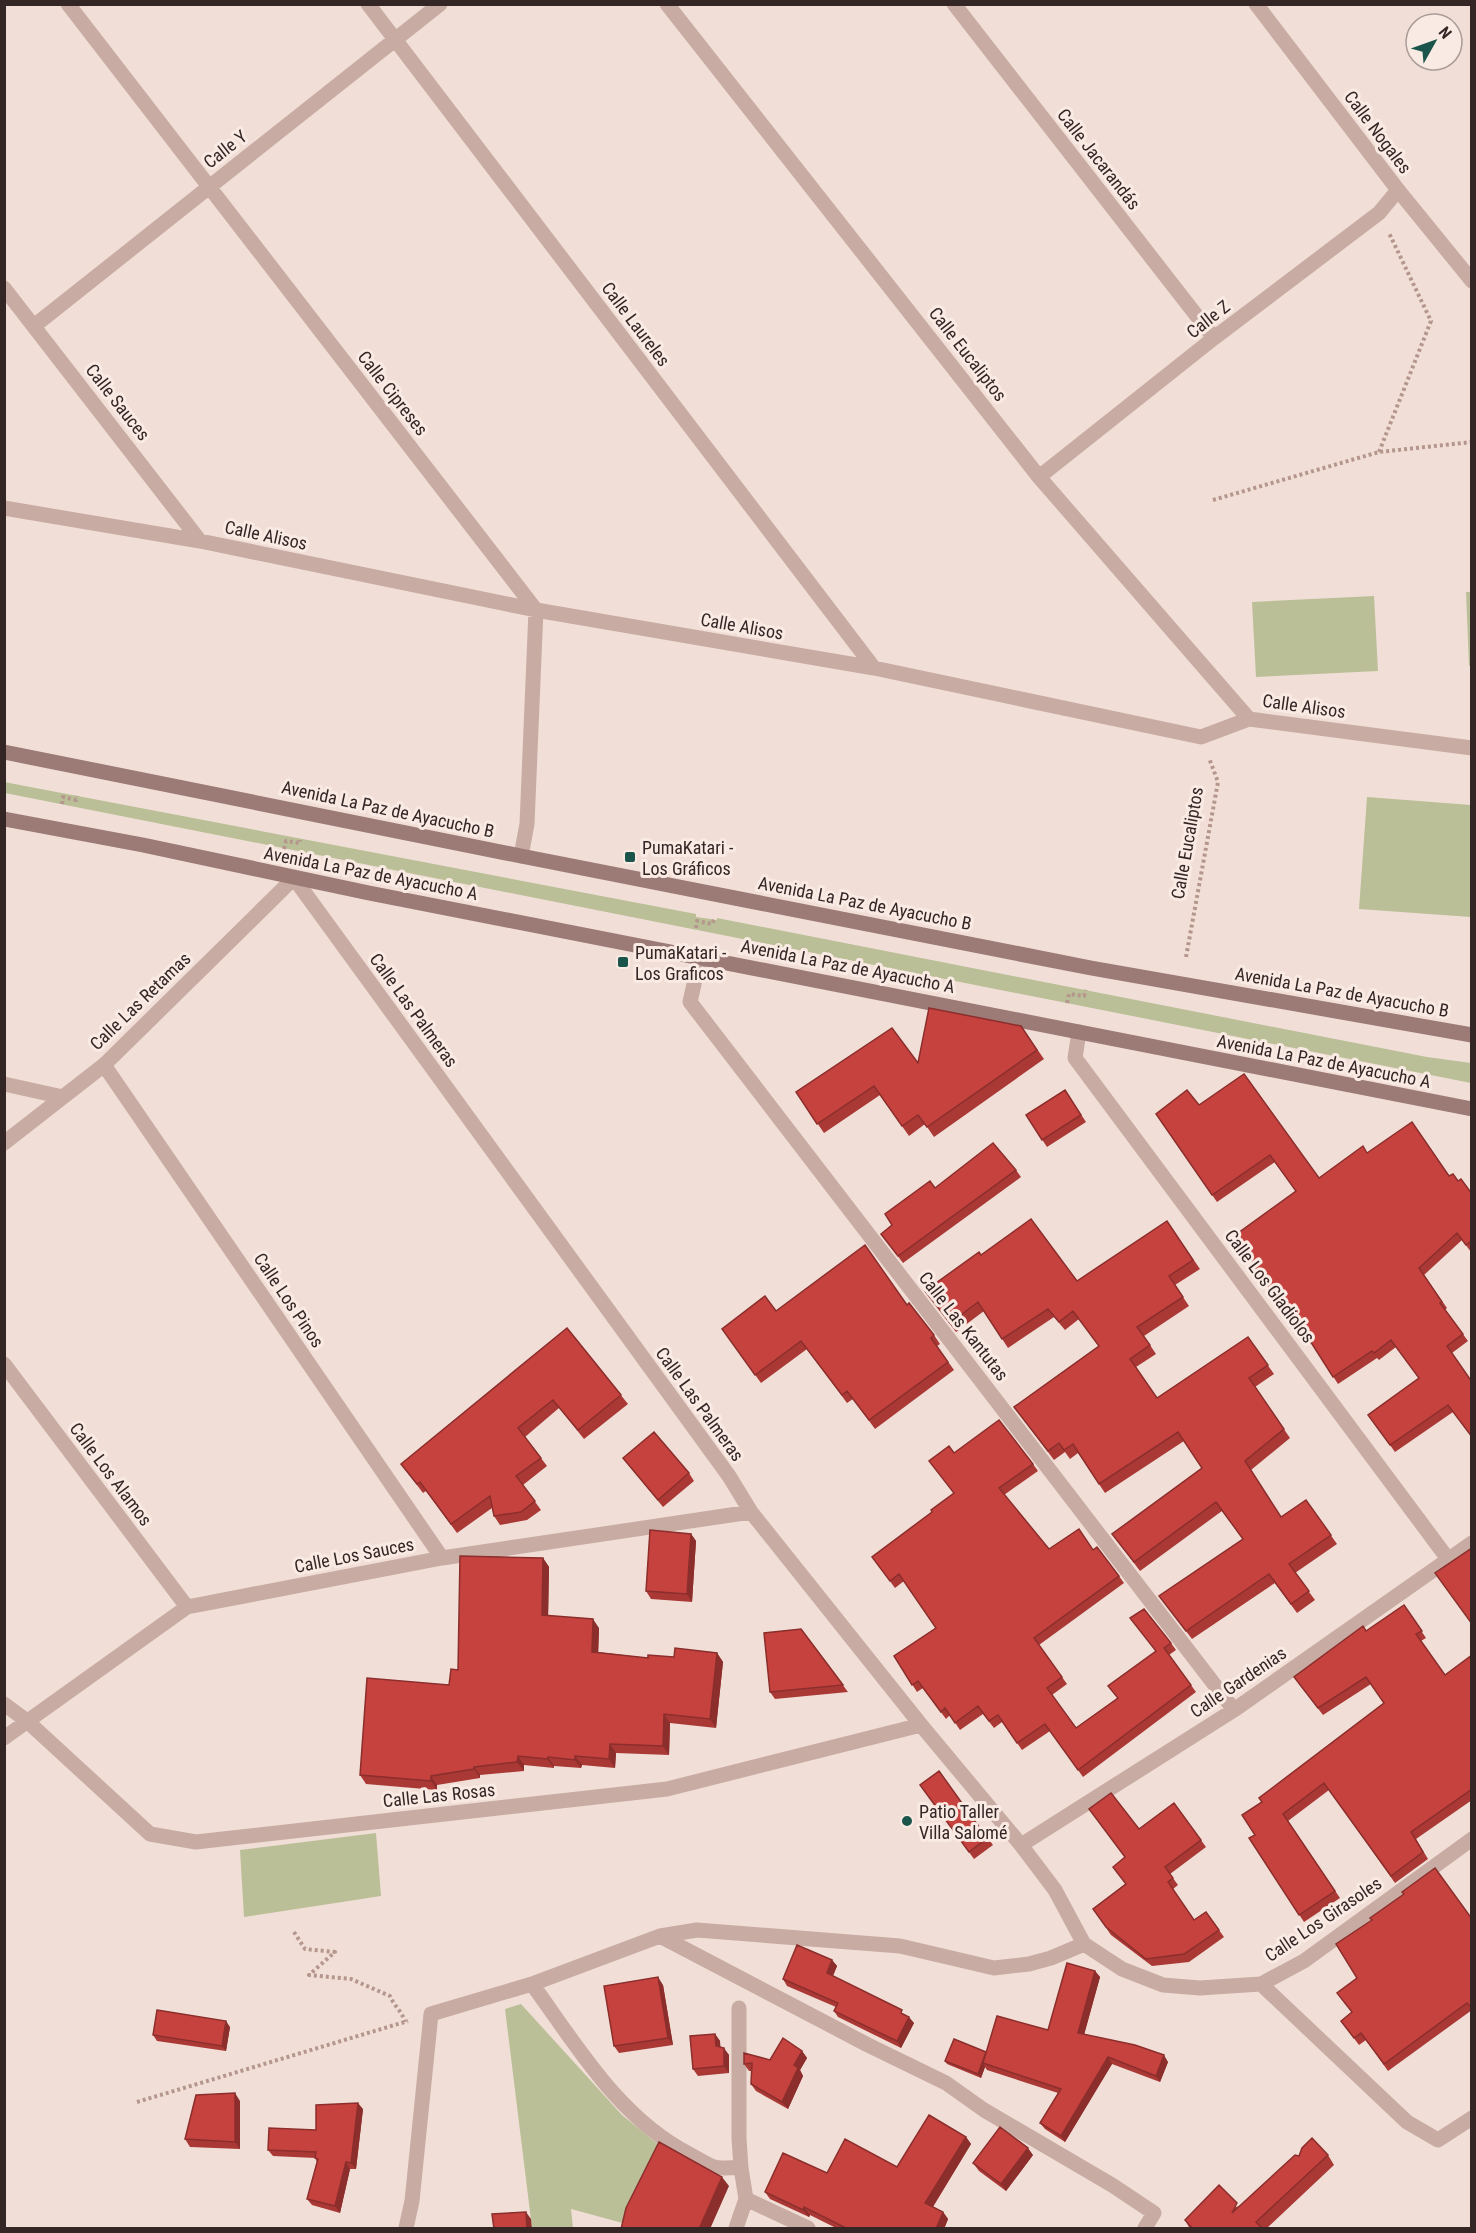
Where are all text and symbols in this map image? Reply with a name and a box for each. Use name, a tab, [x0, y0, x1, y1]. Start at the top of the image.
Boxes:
north arrow	[1404, 12, 1464, 72]
text: N	[1435, 23, 1456, 43]
street label: Calle Nogales	[1340, 86, 1416, 178]
street label: Calle Jacarandás	[1053, 104, 1145, 214]
street label: Calle Y	[199, 125, 251, 172]
street label: Calle Laureles	[598, 278, 674, 370]
street label: Calle Z	[1182, 296, 1234, 342]
street label: Calle Eucaliptos	[925, 303, 1011, 405]
street label: Calle Cipreses	[353, 347, 433, 439]
street label: Calle Sauces	[82, 360, 154, 444]
street label: Calle Alisos	[223, 516, 309, 554]
street label: Calle Alisos	[699, 608, 785, 644]
street label: Calle Alisos	[1261, 690, 1347, 722]
street label: Avenida La Paz de Ayacucho B	[280, 776, 496, 842]
street label: Calle Eucaliptos	[1167, 785, 1207, 901]
place label: PumaKatari - Los Gráficos	[642, 837, 734, 879]
street label: Avenida La Paz de Ayacucho A	[262, 842, 480, 904]
marker: PumaKatari - Los Gráficos	[623, 850, 637, 864]
street label: Avenida La Paz de Ayacucho B	[757, 872, 973, 934]
street label: Avenida La Paz de Ayacucho A	[739, 935, 957, 997]
place label: PumaKatari - Los Graficos	[635, 942, 727, 984]
street label: Calle Las Retamas	[85, 948, 195, 1054]
street label: Calle Las Palmeras	[366, 949, 462, 1071]
marker: PumaKatari - Los Graficos	[616, 955, 630, 969]
street label: Avenida La Paz de Ayacucho B	[1233, 963, 1451, 1021]
street label: Avenida La Paz de Ayacucho A	[1215, 1030, 1433, 1092]
street label: Calle Los Gladiolos	[1221, 1225, 1319, 1347]
street label: Calle Los Pinos	[250, 1249, 328, 1351]
street label: Calle Las Kantutas	[915, 1267, 1013, 1385]
street label: Calle Las Palmeras	[652, 1343, 748, 1465]
street label: Calle Los Alamos	[65, 1418, 157, 1530]
street label: Calle Los Sauces	[293, 1533, 415, 1577]
street label: Calle Gardenias	[1186, 1642, 1290, 1722]
street label: Calle Las Rosas	[382, 1779, 496, 1811]
place label: Patio Taller Villa Salomé	[919, 1801, 1007, 1843]
marker: Patio Taller Villa Salomé	[900, 1814, 914, 1828]
street label: Calle Los Girasoles	[1261, 1872, 1385, 1966]

